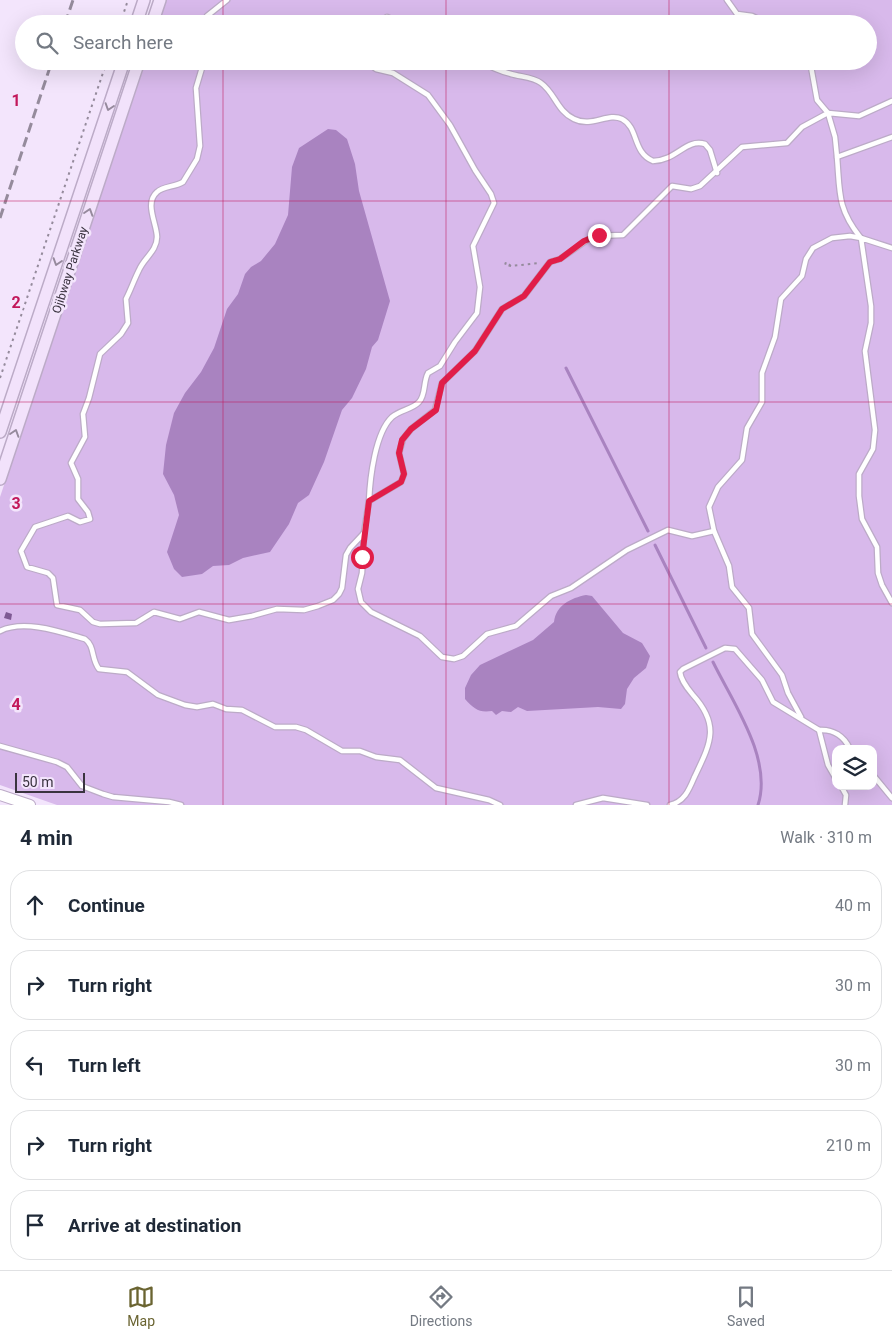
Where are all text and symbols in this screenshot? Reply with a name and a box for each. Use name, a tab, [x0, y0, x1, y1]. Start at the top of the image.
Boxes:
search box	[15, 15, 877, 70]
icon: search	[33, 29, 61, 57]
text: Search here	[73, 31, 173, 54]
text: 1	[11, 91, 21, 110]
one-way arrow	[104, 103, 114, 111]
one-way arrow	[83, 208, 93, 217]
route end	[588, 224, 611, 247]
street label: Ojibway Parkway	[49, 225, 91, 315]
one-way arrow	[53, 257, 63, 265]
text: 2	[11, 293, 21, 312]
one-way arrow	[10, 429, 20, 437]
text: 3	[11, 494, 21, 513]
route start	[351, 546, 374, 569]
text: 4	[11, 695, 21, 714]
map controls	[832, 745, 877, 790]
button: layers	[832, 745, 877, 790]
scale bar	[15, 770, 85, 793]
text: 50 m	[22, 774, 54, 790]
text: 4 min	[20, 826, 73, 850]
text: Walk · 310 m	[780, 828, 872, 847]
icon: ahead	[21, 891, 49, 919]
text: Continue	[68, 894, 145, 917]
text: 40 m	[835, 896, 871, 915]
icon: right	[21, 971, 49, 999]
text: Turn right	[68, 974, 152, 997]
text: 30 m	[835, 976, 871, 995]
icon: left	[21, 1051, 49, 1079]
text: Turn left	[68, 1054, 141, 1077]
text: 30 m	[835, 1056, 871, 1075]
icon: right	[21, 1131, 49, 1159]
text: Turn right	[68, 1134, 152, 1157]
text: 210 m	[826, 1136, 871, 1155]
icon: arrive	[21, 1211, 49, 1239]
text: Arrive at destination	[68, 1214, 241, 1237]
tab: Map	[127, 1283, 155, 1329]
tab: Directions	[410, 1283, 473, 1329]
tab: Saved	[727, 1283, 765, 1329]

